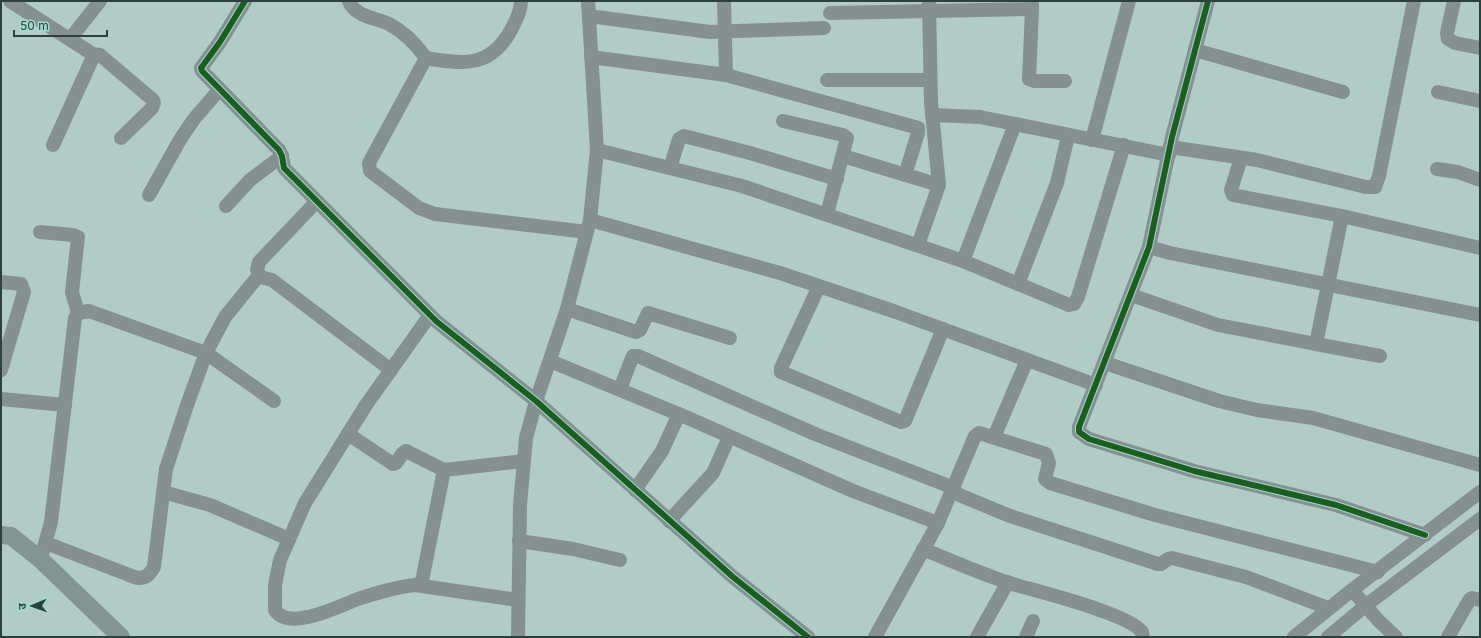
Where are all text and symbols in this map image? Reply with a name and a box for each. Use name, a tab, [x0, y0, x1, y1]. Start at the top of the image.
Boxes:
scale bar	[14, 12, 107, 38]
text: 50 m	[20, 18, 49, 33]
north arrow	[12, 586, 52, 626]
text: उ	[15, 602, 29, 610]

